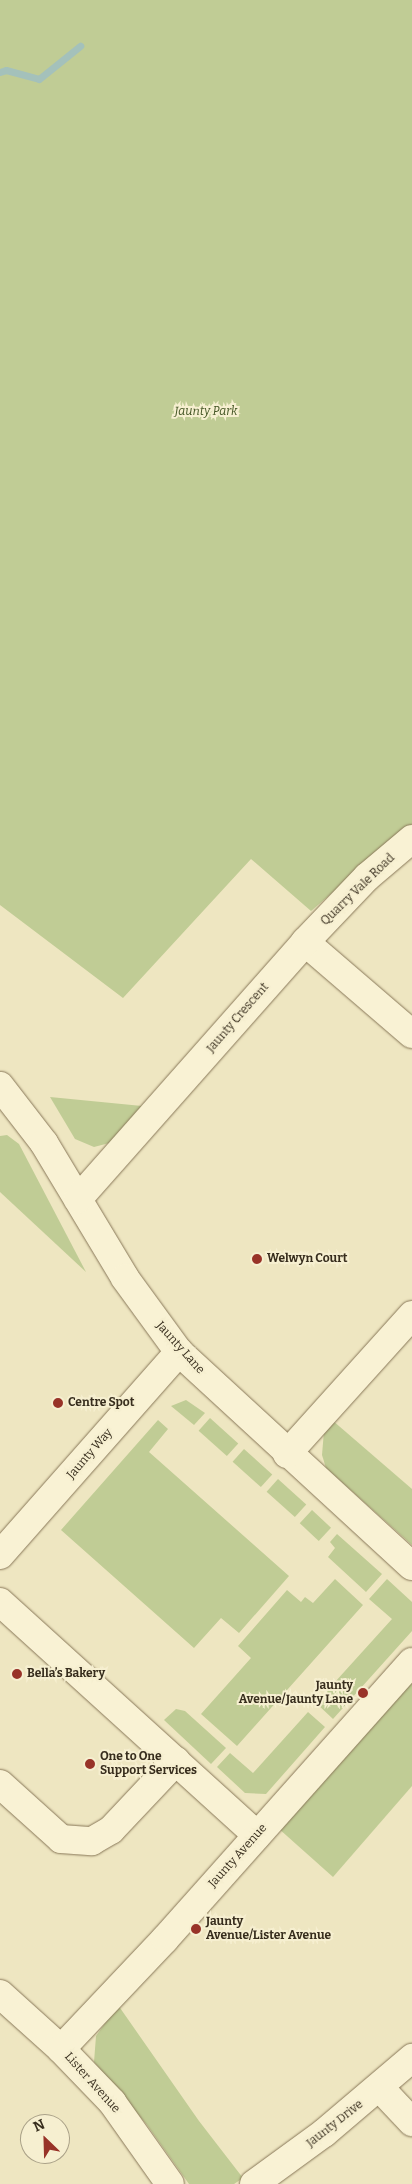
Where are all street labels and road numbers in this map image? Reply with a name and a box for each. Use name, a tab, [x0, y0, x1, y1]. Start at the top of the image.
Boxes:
street label: Quarry Vale Road	[318, 851, 398, 929]
street label: Jaunty Crescent	[204, 980, 272, 1056]
street label: Jaunty Lane	[153, 1319, 207, 1377]
street label: Jaunty Way	[64, 1426, 116, 1482]
street label: Jaunty Avenue	[206, 1821, 270, 1891]
street label: Lister Avenue	[61, 2050, 123, 2116]
street label: Jaunty Drive	[304, 2097, 366, 2151]

